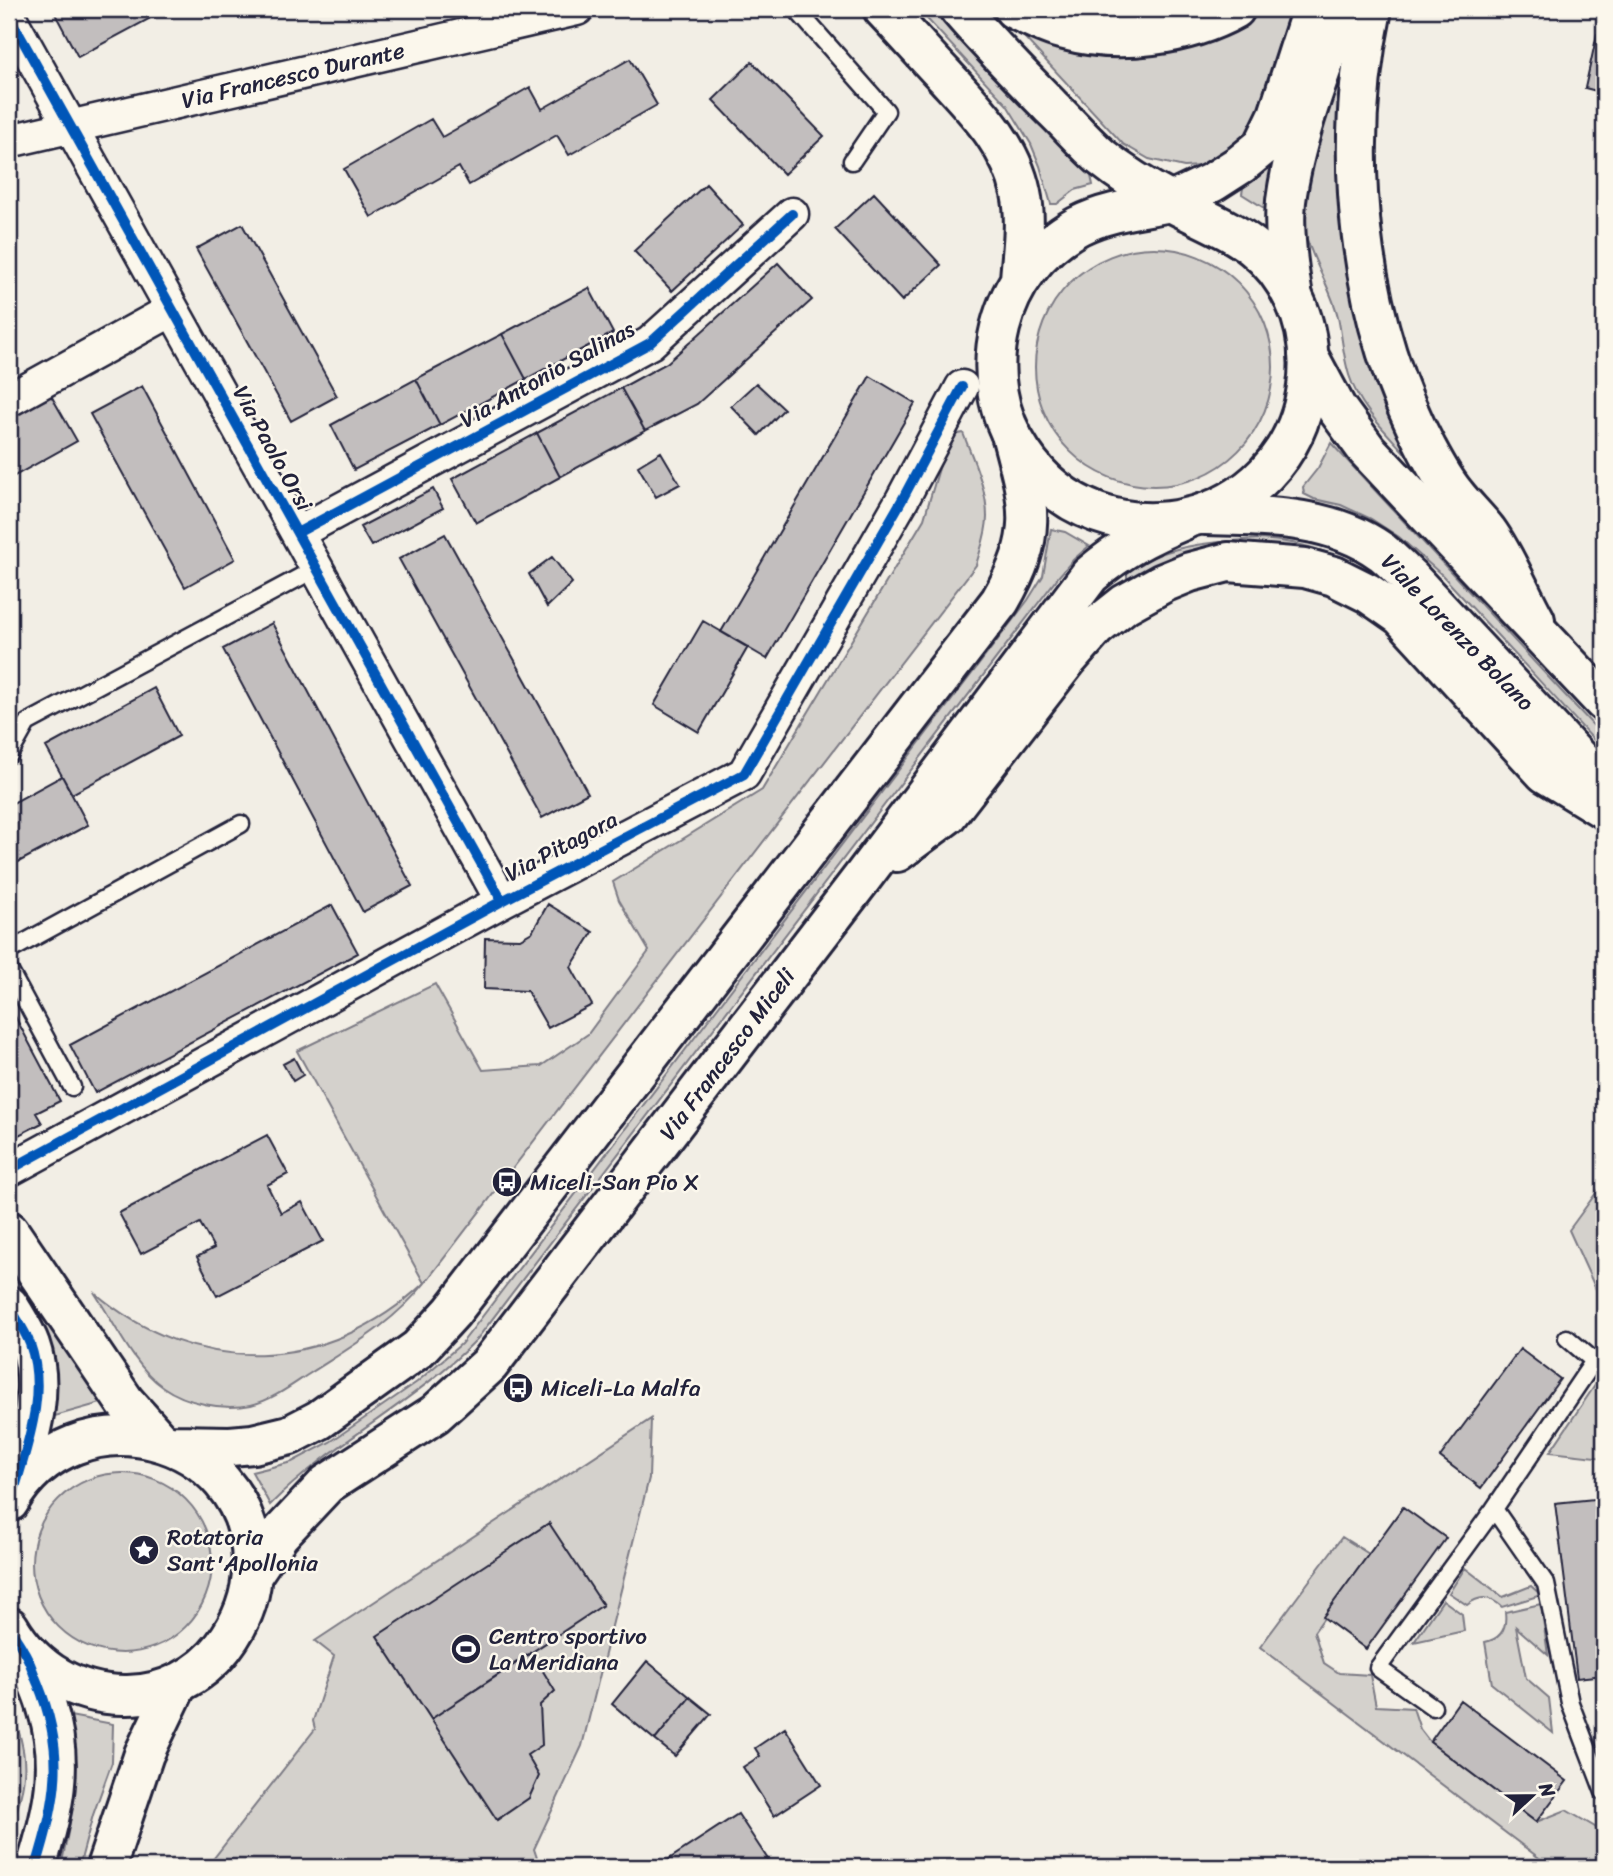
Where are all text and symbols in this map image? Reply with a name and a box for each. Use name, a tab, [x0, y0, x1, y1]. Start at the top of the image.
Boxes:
street label: Via Francesco Durante	[178, 30, 409, 121]
street label: Via Antonio Salinas	[452, 309, 643, 440]
street label: Via Paolo Orsi	[221, 378, 324, 519]
street label: Viale Lorenzo Bolano	[1371, 543, 1545, 721]
street label: Via Pitagora	[497, 799, 626, 893]
street label: Via Francesco Miceli	[648, 958, 807, 1150]
place label: Miceli-San Pio X	[530, 1162, 699, 1203]
bus stop icon: Miceli-San Pio X	[490, 1165, 524, 1199]
place label: Miceli-La Malfa	[541, 1368, 701, 1409]
bus stop icon: Miceli-La Malfa	[501, 1371, 535, 1405]
place label: Rotatoria Sant'Apollonia	[167, 1517, 318, 1584]
place icon: Rotatoria Sant'Apollonia	[127, 1533, 161, 1567]
place label: Centro sportivo La Meridiana	[489, 1616, 647, 1683]
sports icon: Centro sportivo La Meridiana	[449, 1632, 483, 1666]
north arrow	[1498, 1760, 1568, 1830]
text: N	[1529, 1777, 1565, 1803]

